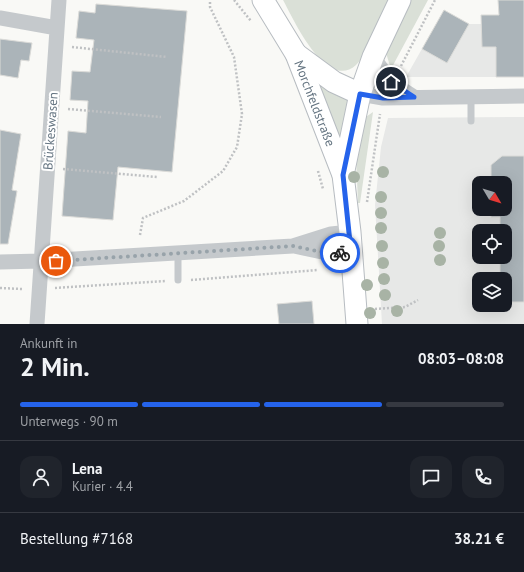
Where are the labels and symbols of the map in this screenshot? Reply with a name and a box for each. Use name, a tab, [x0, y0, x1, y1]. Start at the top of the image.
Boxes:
street label: Morchfeldstraße	[290, 58, 339, 149]
pin	[374, 65, 408, 99]
street label: Brückeswasen	[39, 91, 62, 171]
north arrow	[472, 176, 512, 216]
courier	[320, 233, 360, 273]
pin	[39, 244, 73, 278]

